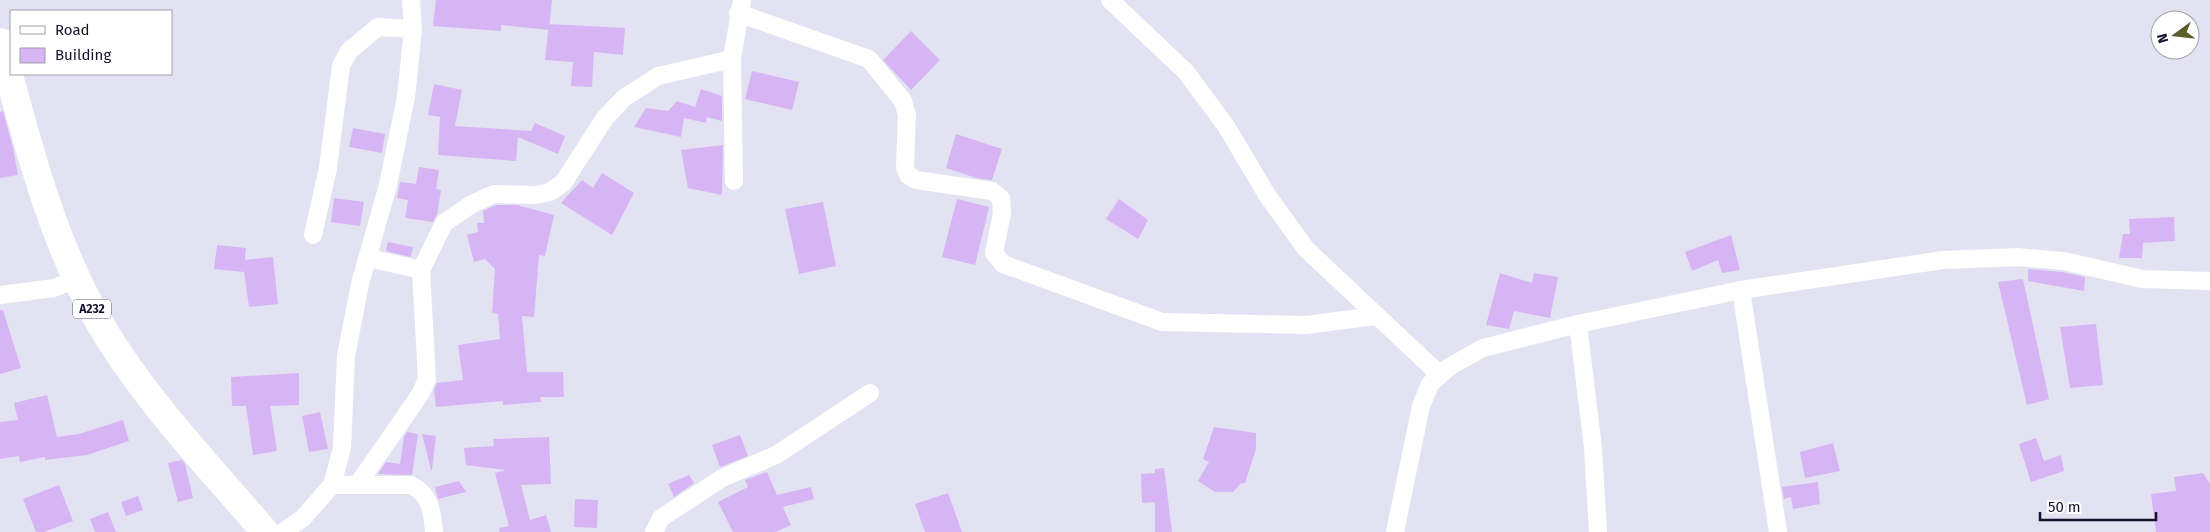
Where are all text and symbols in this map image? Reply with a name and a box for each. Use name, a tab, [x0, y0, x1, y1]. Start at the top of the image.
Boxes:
legend	[10, 10, 172, 75]
north arrow	[2150, 10, 2200, 60]
text: Road	[55, 21, 90, 39]
text: N	[2154, 32, 2172, 45]
text: Building	[55, 46, 111, 64]
road number: A232	[73, 300, 111, 318]
scale bar	[2040, 490, 2156, 522]
text: 50 m	[2048, 498, 2081, 516]

